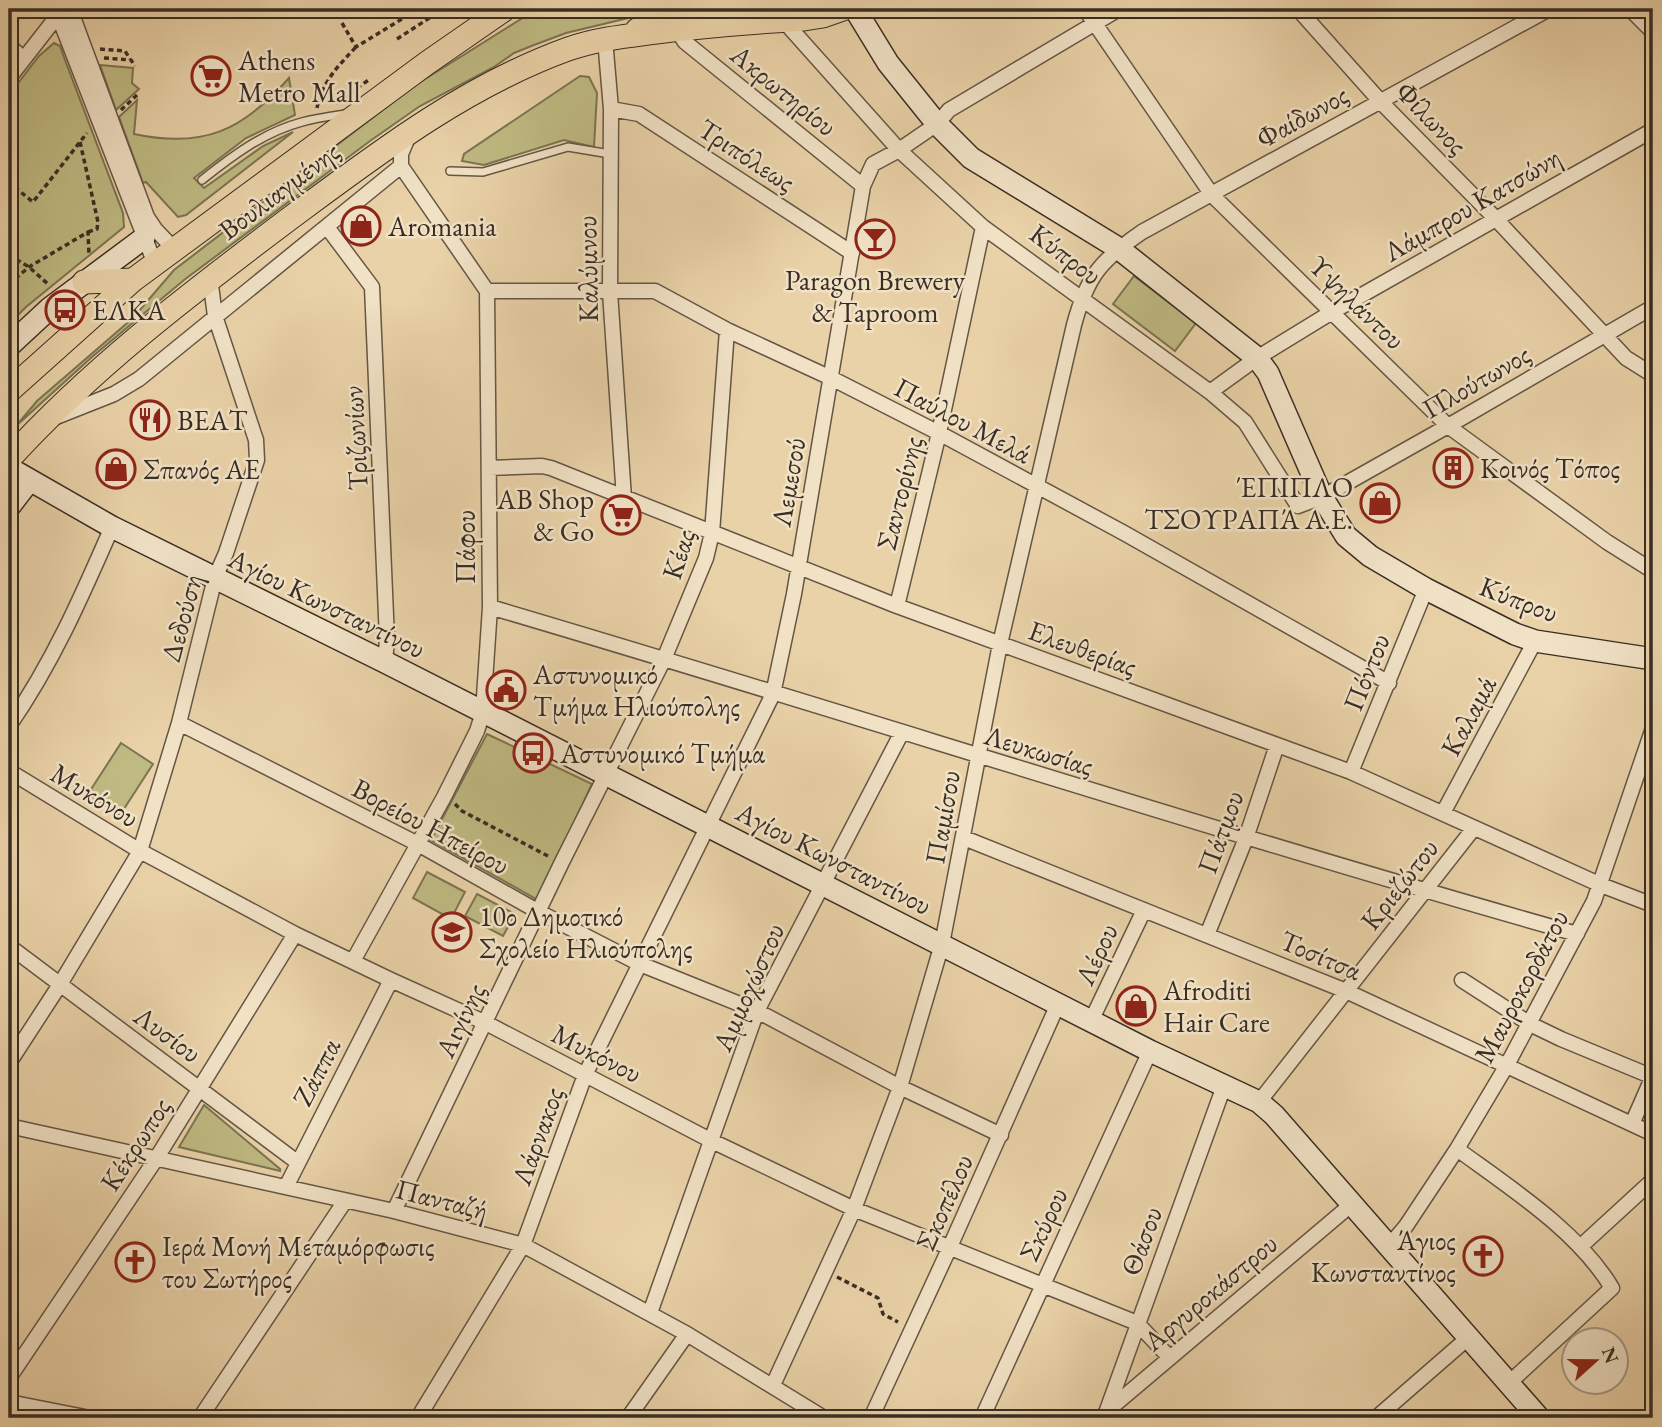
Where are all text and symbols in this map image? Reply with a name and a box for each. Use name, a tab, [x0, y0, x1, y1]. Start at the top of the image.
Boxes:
street label: Ακρωτηρίου	[723, 36, 844, 144]
place label: Athens Metro Mall	[237, 42, 361, 110]
supermarket icon: Athens Metro Mall	[190, 55, 232, 97]
street label: Φίλωνος	[1388, 74, 1476, 162]
street label: Φαίδωνος	[1250, 76, 1354, 156]
street label: Τριπόλεως	[692, 110, 802, 200]
street label: Βουλιαγμένης	[211, 133, 347, 247]
street label: Λάμπρου Κατσώνη	[1376, 139, 1567, 270]
shop icon: Aromania	[340, 205, 382, 247]
place label: Aromania	[387, 208, 497, 244]
street label: Καλύμνου	[568, 215, 606, 323]
street label: Κύπρου	[1023, 215, 1109, 293]
bar icon: Paragon Brewery & Taproom	[854, 218, 896, 260]
street label: Υψηλάντου	[1301, 247, 1413, 357]
place label: Paragon Brewery & Taproom	[785, 262, 966, 330]
bus stop icon: ΕΛΚΑ	[44, 289, 86, 331]
place label: ΕΛΚΑ	[92, 292, 166, 328]
street label: Πλούτωνος	[1415, 336, 1537, 426]
street label: Παύλου Μελά	[888, 369, 1038, 471]
street label: Τριζωνίων	[334, 385, 376, 491]
restaurant icon: ΒΕΑΤ	[129, 399, 171, 441]
place label: ΒΕΑΤ	[177, 402, 248, 438]
street label: Σαντορίνης	[867, 432, 931, 554]
street label: Λεμεσού	[762, 435, 814, 530]
building icon: Κοινός Τόπος	[1432, 447, 1474, 489]
shop icon: Σπανός ΑΕ	[95, 448, 137, 490]
place label: Κοινός Τόπος	[1480, 450, 1620, 486]
place label: Σπανός ΑΕ	[143, 451, 260, 487]
place label: ΈΠΙΠΛΟ ΤΣΟΥΡΑΠΆ Α.Ε.	[1144, 469, 1353, 537]
place label: ΑΒ Shop & Go	[496, 481, 594, 549]
shop icon: ΈΠΙΠΛΟ ΤΣΟΥΡΑΠΆ Α.Ε.	[1359, 482, 1401, 524]
supermarket icon: ΑΒ Shop & Go	[600, 494, 642, 536]
street label: Πάφου	[447, 510, 483, 584]
street label: Κέας	[653, 524, 703, 584]
street label: Αγίου Κωνσταντίνου	[222, 539, 431, 666]
street label: Κύπρου	[1475, 568, 1563, 630]
street label: Δεδούση	[152, 570, 210, 666]
street label: Ελευθερίας	[1024, 612, 1142, 684]
street label: Πόντου	[1334, 628, 1398, 716]
place label: Αστυνομικό Τμήμα Ηλιούπολης	[532, 656, 740, 724]
public building icon: Αστυνομικό Τμήμα Ηλιούπολης	[485, 669, 527, 711]
street label: Καλαμά	[1432, 670, 1504, 762]
street label: Λευκωσίας	[979, 716, 1098, 784]
bus stop icon: Αστυνομικό Τμήμα	[512, 732, 554, 774]
place label: Αστυνομικό Τμήμα	[559, 735, 765, 771]
street label: Μυκόνου	[44, 755, 146, 835]
street label: Παμίσου	[916, 767, 968, 867]
street label: Βορείου Ηπείρου	[346, 769, 516, 883]
street label: Πάτμου	[1188, 786, 1252, 878]
street label: Αγίου Κωνσταντίνου	[729, 793, 938, 923]
street label: Κριεζώτου	[1352, 831, 1446, 937]
place label: 10ο Δημοτικό Σχολείο Ηλιούπολης	[479, 898, 693, 966]
street label: Μαυροκορδάτου	[1466, 903, 1576, 1069]
school or university icon: 10ο Δημοτικό Σχολείο Ηλιούπολης	[431, 911, 473, 953]
street label: Αμμοχώστου	[703, 917, 792, 1058]
street label: Λέρου	[1066, 917, 1126, 992]
street label: Τοσίτσα	[1275, 922, 1367, 988]
place label: Afroditi Hair Care	[1162, 972, 1270, 1040]
street label: Αιγίνης	[426, 977, 493, 1064]
shop icon: Afroditi Hair Care	[1115, 985, 1157, 1027]
street label: Λυσίου	[126, 997, 209, 1071]
street label: Μυκόνου	[546, 1015, 648, 1091]
street label: Ζάππα	[284, 1032, 348, 1112]
street label: Λάρνακος	[502, 1082, 571, 1191]
street label: Κέκρωπος	[91, 1090, 179, 1198]
street label: Σκοπέλου	[907, 1148, 981, 1256]
street label: Πανταζή	[392, 1170, 492, 1228]
street label: Σκύρου	[1010, 1181, 1076, 1267]
street label: Θάσου	[1112, 1201, 1170, 1281]
place label: Άγιος Κωνσταντίνος	[1311, 1222, 1456, 1290]
street label: Αργυροκάστρου	[1135, 1225, 1285, 1359]
place label: Ιερά Μονή Μεταμόρφωσις του Σωτήρος	[162, 1228, 435, 1296]
church icon: Άγιος Κωνσταντίνος	[1462, 1235, 1504, 1277]
church icon: Ιερά Μονή Μεταμόρφωσις του Σωτήρος	[114, 1241, 156, 1283]
north arrow	[1560, 1326, 1630, 1396]
text: N	[1596, 1343, 1625, 1367]

